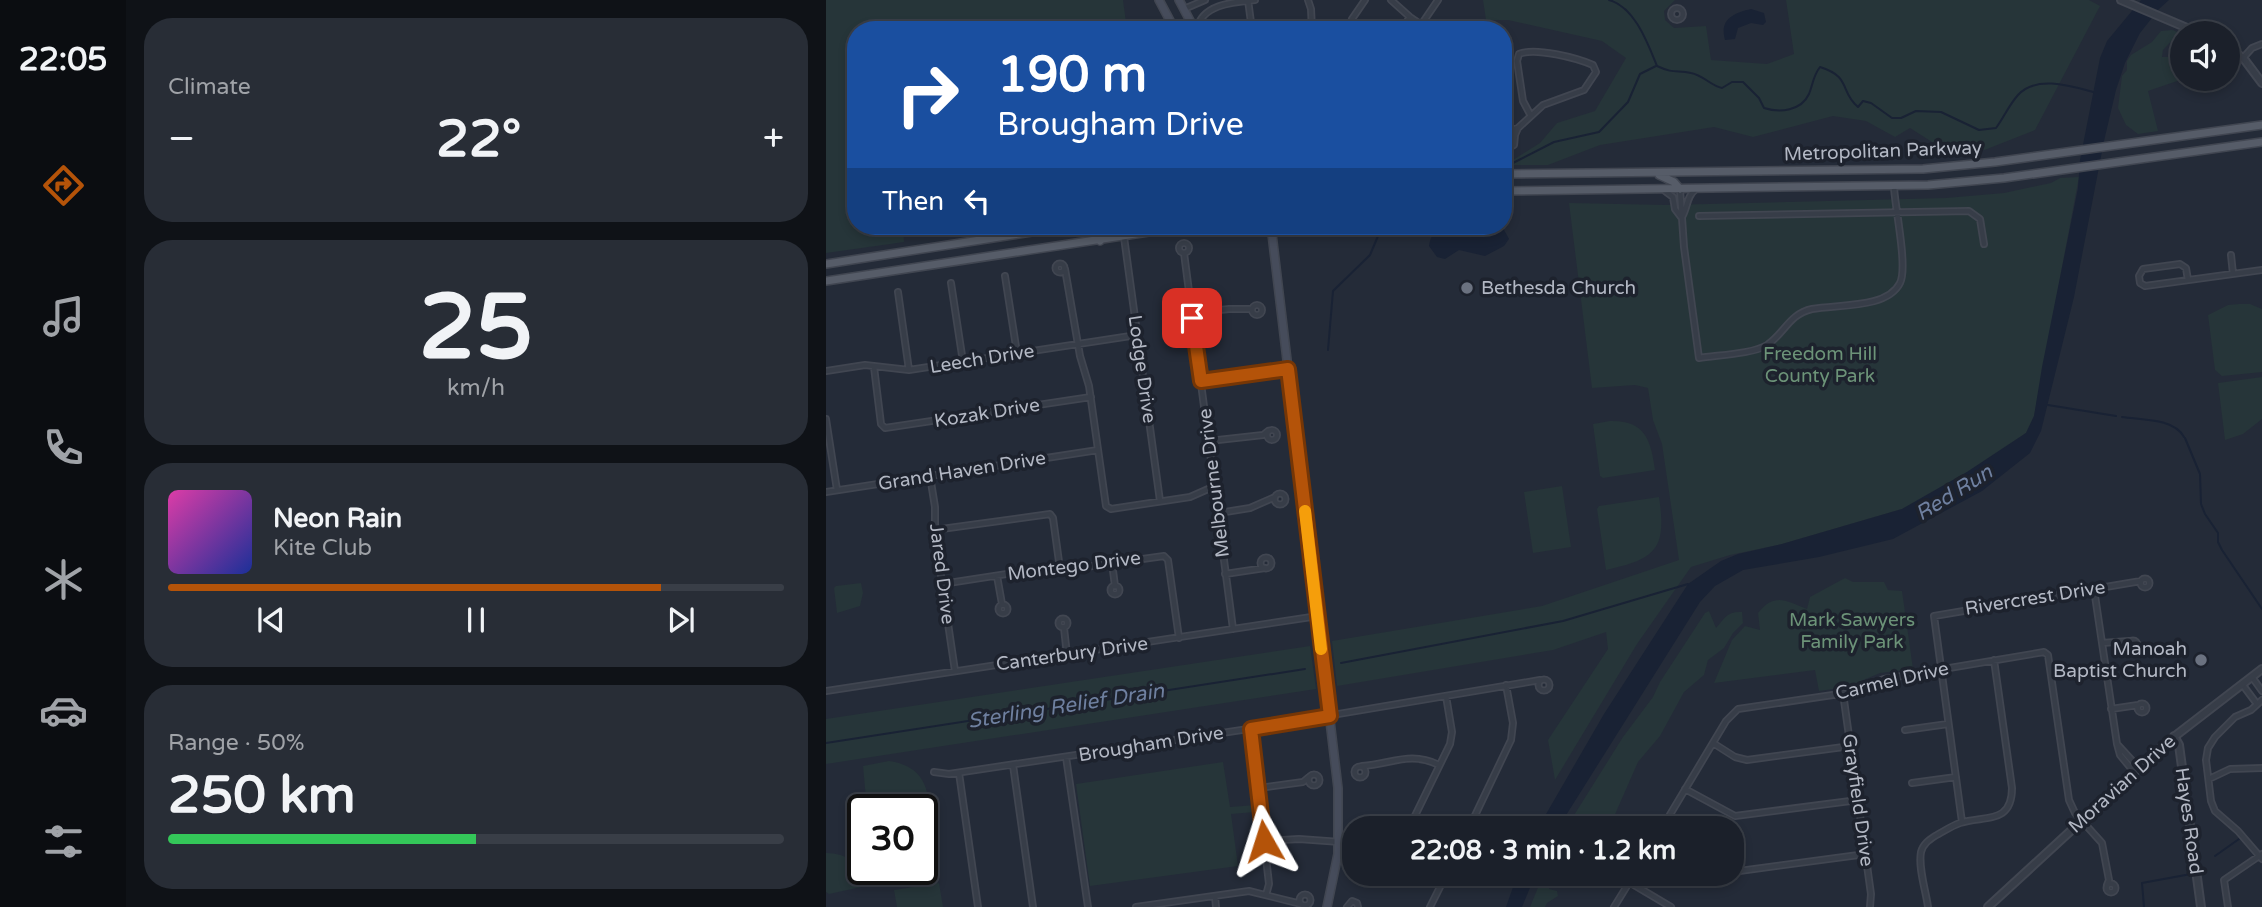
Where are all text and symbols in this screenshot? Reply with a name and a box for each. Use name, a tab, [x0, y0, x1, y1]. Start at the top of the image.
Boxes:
map controls	[2170, 21, 2240, 91]
button: sound	[2170, 21, 2240, 91]
text: 22:05	[19, 41, 107, 79]
text: 190 m	[997, 46, 1147, 105]
icon: right	[882, 49, 973, 140]
text: Climate	[168, 73, 251, 101]
text: Brougham Drive	[997, 106, 1244, 144]
text: 22°	[436, 108, 521, 171]
text: −	[168, 116, 195, 162]
text: +	[763, 116, 784, 162]
street label: Metropolitan Parkway	[1784, 137, 1982, 165]
icon: directions	[39, 161, 88, 210]
icon: left	[958, 182, 996, 220]
text: Then	[882, 186, 944, 217]
text: 25	[419, 273, 533, 383]
place label: Bethesda Church	[1481, 277, 1636, 299]
marker: Bethesda Church	[1459, 280, 1475, 296]
pin	[1162, 288, 1222, 348]
icon: music	[39, 292, 88, 341]
icon: arrive	[1173, 299, 1211, 337]
street label: Lodge Drive	[1124, 314, 1160, 424]
street label: Leech Drive	[928, 340, 1036, 378]
park label: Freedom Hill County Park	[1763, 343, 1877, 387]
text: km/h	[447, 374, 505, 402]
street label: Kozak Drive	[933, 394, 1041, 432]
street label: Melbourne Drive	[1194, 407, 1234, 559]
icon: phone	[39, 423, 88, 472]
street label: Grand Haven Drive	[876, 447, 1048, 495]
water label: Red Run	[1911, 459, 1998, 526]
text: Neon Rain	[273, 503, 402, 534]
street label: Jared Drive	[925, 523, 959, 625]
text: Kite Club	[273, 534, 372, 562]
street label: Montego Drive	[1006, 547, 1142, 585]
icon: climate	[39, 555, 88, 604]
street label: Rivercrest Drive	[1963, 576, 2107, 620]
icon: previous	[252, 601, 290, 639]
icon: pause	[457, 601, 495, 639]
icon: next	[662, 601, 700, 639]
park label: Mark Sawyers Family Park	[1789, 609, 1915, 653]
street label: Canterbury Drive	[995, 632, 1149, 676]
place label: Manoah Baptist Church	[2053, 638, 2187, 682]
marker: Manoah Baptist Church	[2193, 652, 2209, 668]
street label: Carmel Drive	[1833, 657, 1951, 705]
water label: Sterling Relief Drain	[966, 678, 1167, 734]
icon: car	[39, 686, 88, 735]
street label: Brougham Drive	[1077, 722, 1225, 766]
text: Range · 50%	[168, 729, 304, 757]
street label: Moravian Drive	[2064, 730, 2180, 838]
street label: Grayfield Drive	[1838, 732, 1878, 868]
text: 250 km	[168, 764, 356, 827]
street label: Hayes Road	[2171, 766, 2207, 876]
speed limit sign: 30	[847, 794, 938, 885]
position arrow	[1227, 804, 1301, 878]
icon: filters	[39, 817, 88, 866]
text: 22:08 · 3 min · 1.2 km	[1410, 835, 1676, 866]

